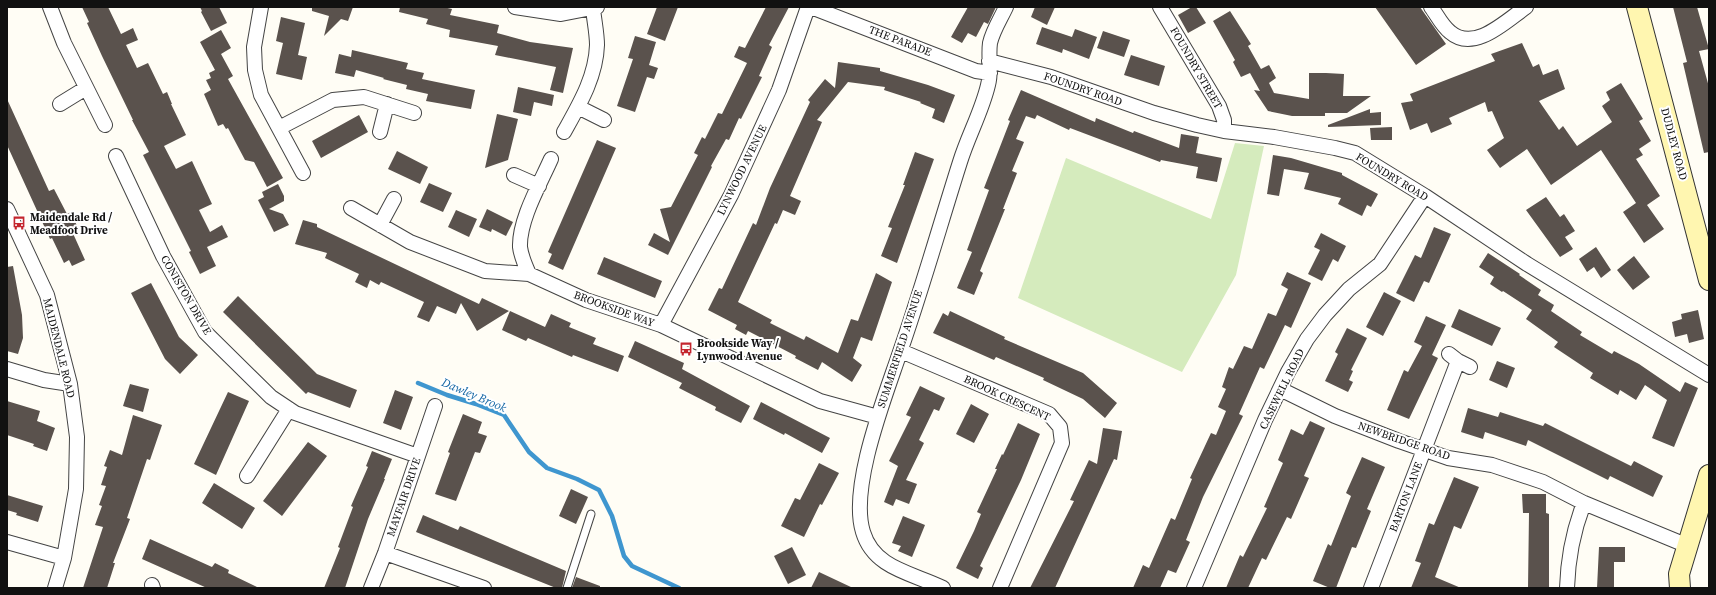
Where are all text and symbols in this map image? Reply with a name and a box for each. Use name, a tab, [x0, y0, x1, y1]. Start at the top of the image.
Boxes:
street label: THE PARADE	[866, 22, 934, 60]
street label: FOUNDRY STREET	[1166, 24, 1226, 112]
street label: FOUNDRY ROAD	[1042, 69, 1125, 110]
street label: DUDLEY ROAD	[1657, 106, 1691, 182]
street label: LYNWOOD AVENUE	[714, 122, 771, 218]
street label: FOUNDRY ROAD	[1353, 149, 1431, 205]
place label: Maidendale Rd / Meadfoot Drive	[30, 210, 113, 238]
bus stop icon: Maidendale Rd / Meadfoot Drive	[11, 215, 27, 231]
street label: CONISTON DRIVE	[157, 252, 215, 338]
street label: BROOKSIDE WAY	[572, 287, 657, 331]
street label: SUMMERFIELD AVENUE	[874, 288, 926, 410]
street label: MAIDENDALE ROAD	[39, 296, 79, 400]
place label: Brookside Way / Lynwood Avenue	[697, 336, 782, 364]
bus stop icon: Brookside Way / Lynwood Avenue	[678, 341, 694, 357]
street label: CASEWELL ROAD	[1256, 346, 1308, 432]
street label: BROOK CRESCENT	[961, 371, 1053, 425]
water label: Dawley Brook	[438, 374, 509, 416]
street label: NEWBRIDGE ROAD	[1356, 418, 1452, 464]
street label: MAYFAIR DRIVE	[383, 455, 425, 538]
street label: BARTON LANE	[1386, 460, 1426, 534]

